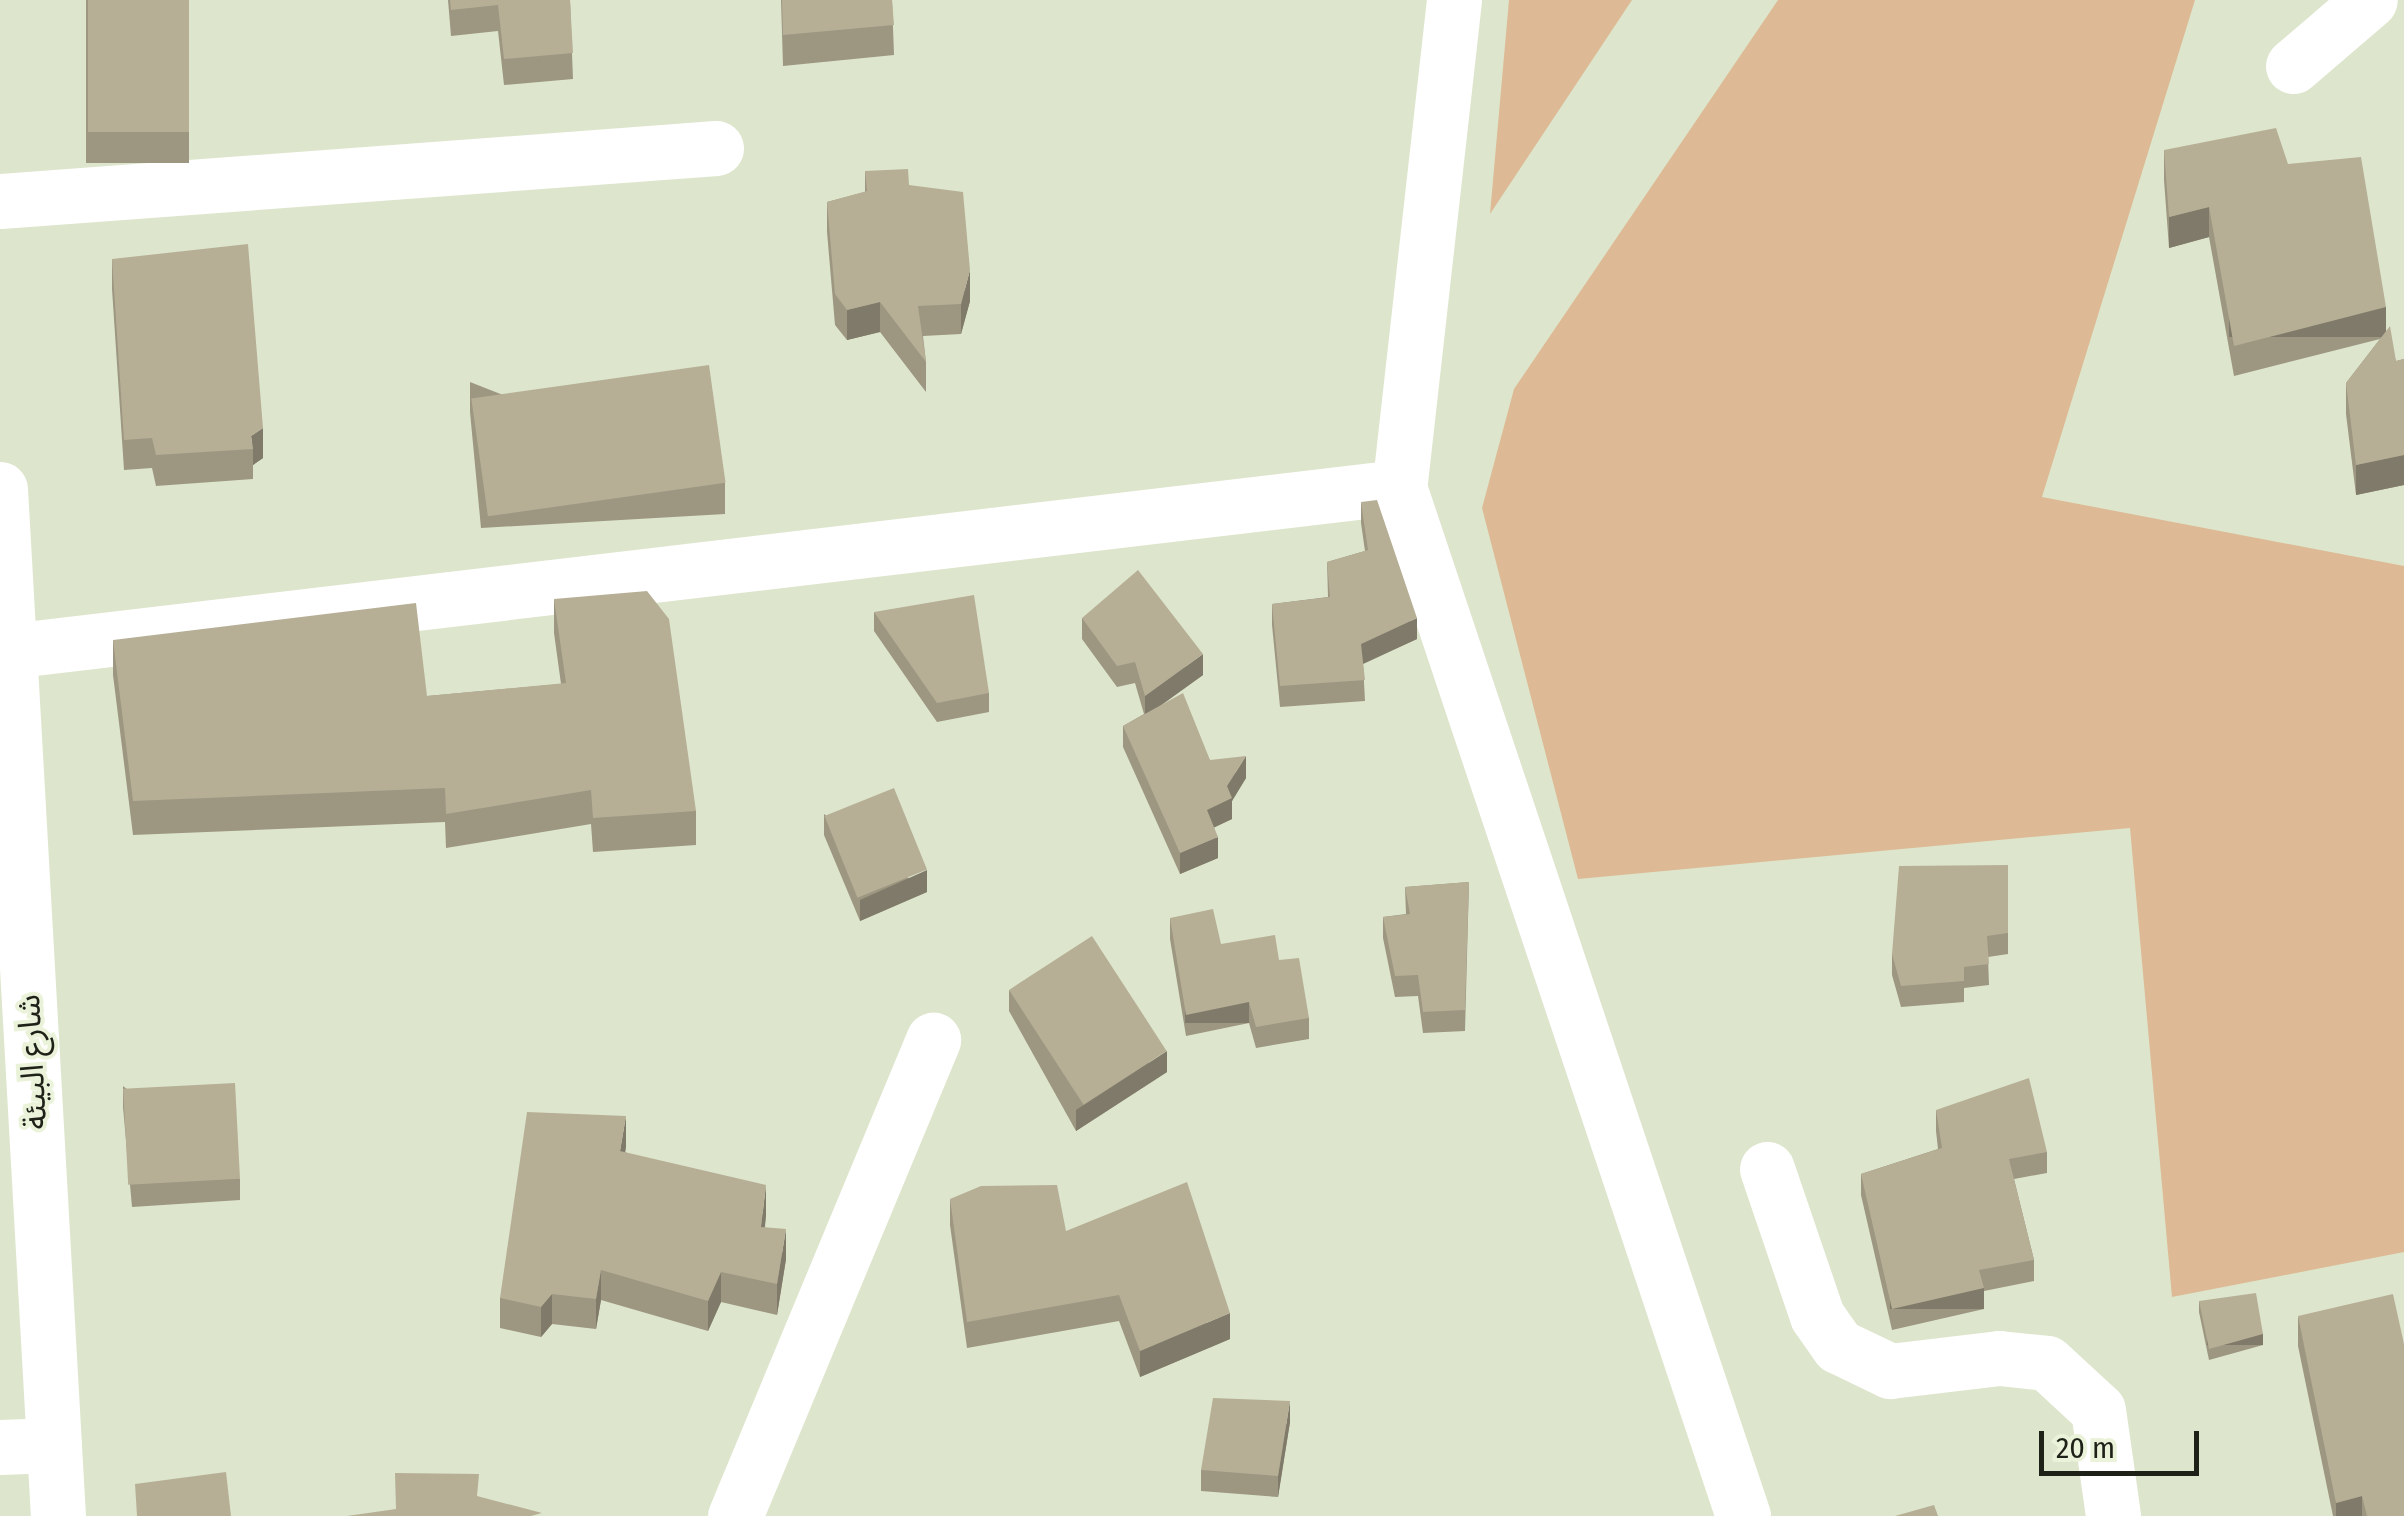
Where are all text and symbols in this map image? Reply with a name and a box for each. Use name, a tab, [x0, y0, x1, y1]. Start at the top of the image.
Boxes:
street label: شارع البيئة	[9, 993, 55, 1131]
scale bar	[2044, 1411, 2204, 1473]
text: 20 m	[2056, 1430, 2115, 1466]

